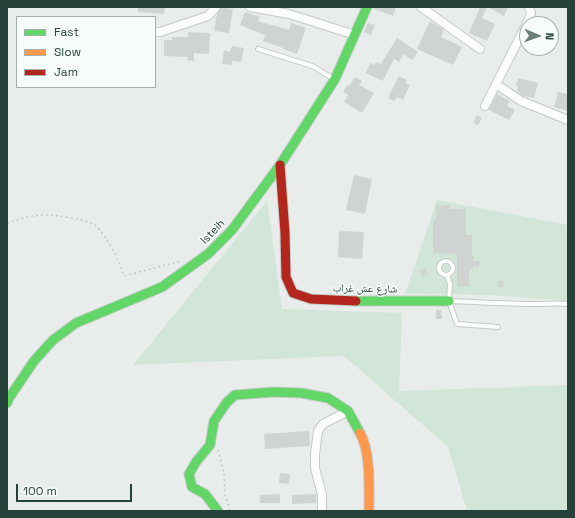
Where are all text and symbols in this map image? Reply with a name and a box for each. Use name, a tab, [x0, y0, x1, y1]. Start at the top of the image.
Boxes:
legend	[16, 16, 156, 88]
north arrow	[519, 16, 559, 56]
text: Fast	[54, 24, 79, 40]
text: N	[543, 32, 557, 40]
text: Slow	[54, 44, 81, 60]
text: Jam	[54, 64, 78, 80]
street label: Isteih	[198, 217, 228, 247]
street label: شارع عش غراب	[333, 282, 397, 296]
scale bar	[18, 476, 134, 502]
text: 100 m	[23, 483, 57, 499]

